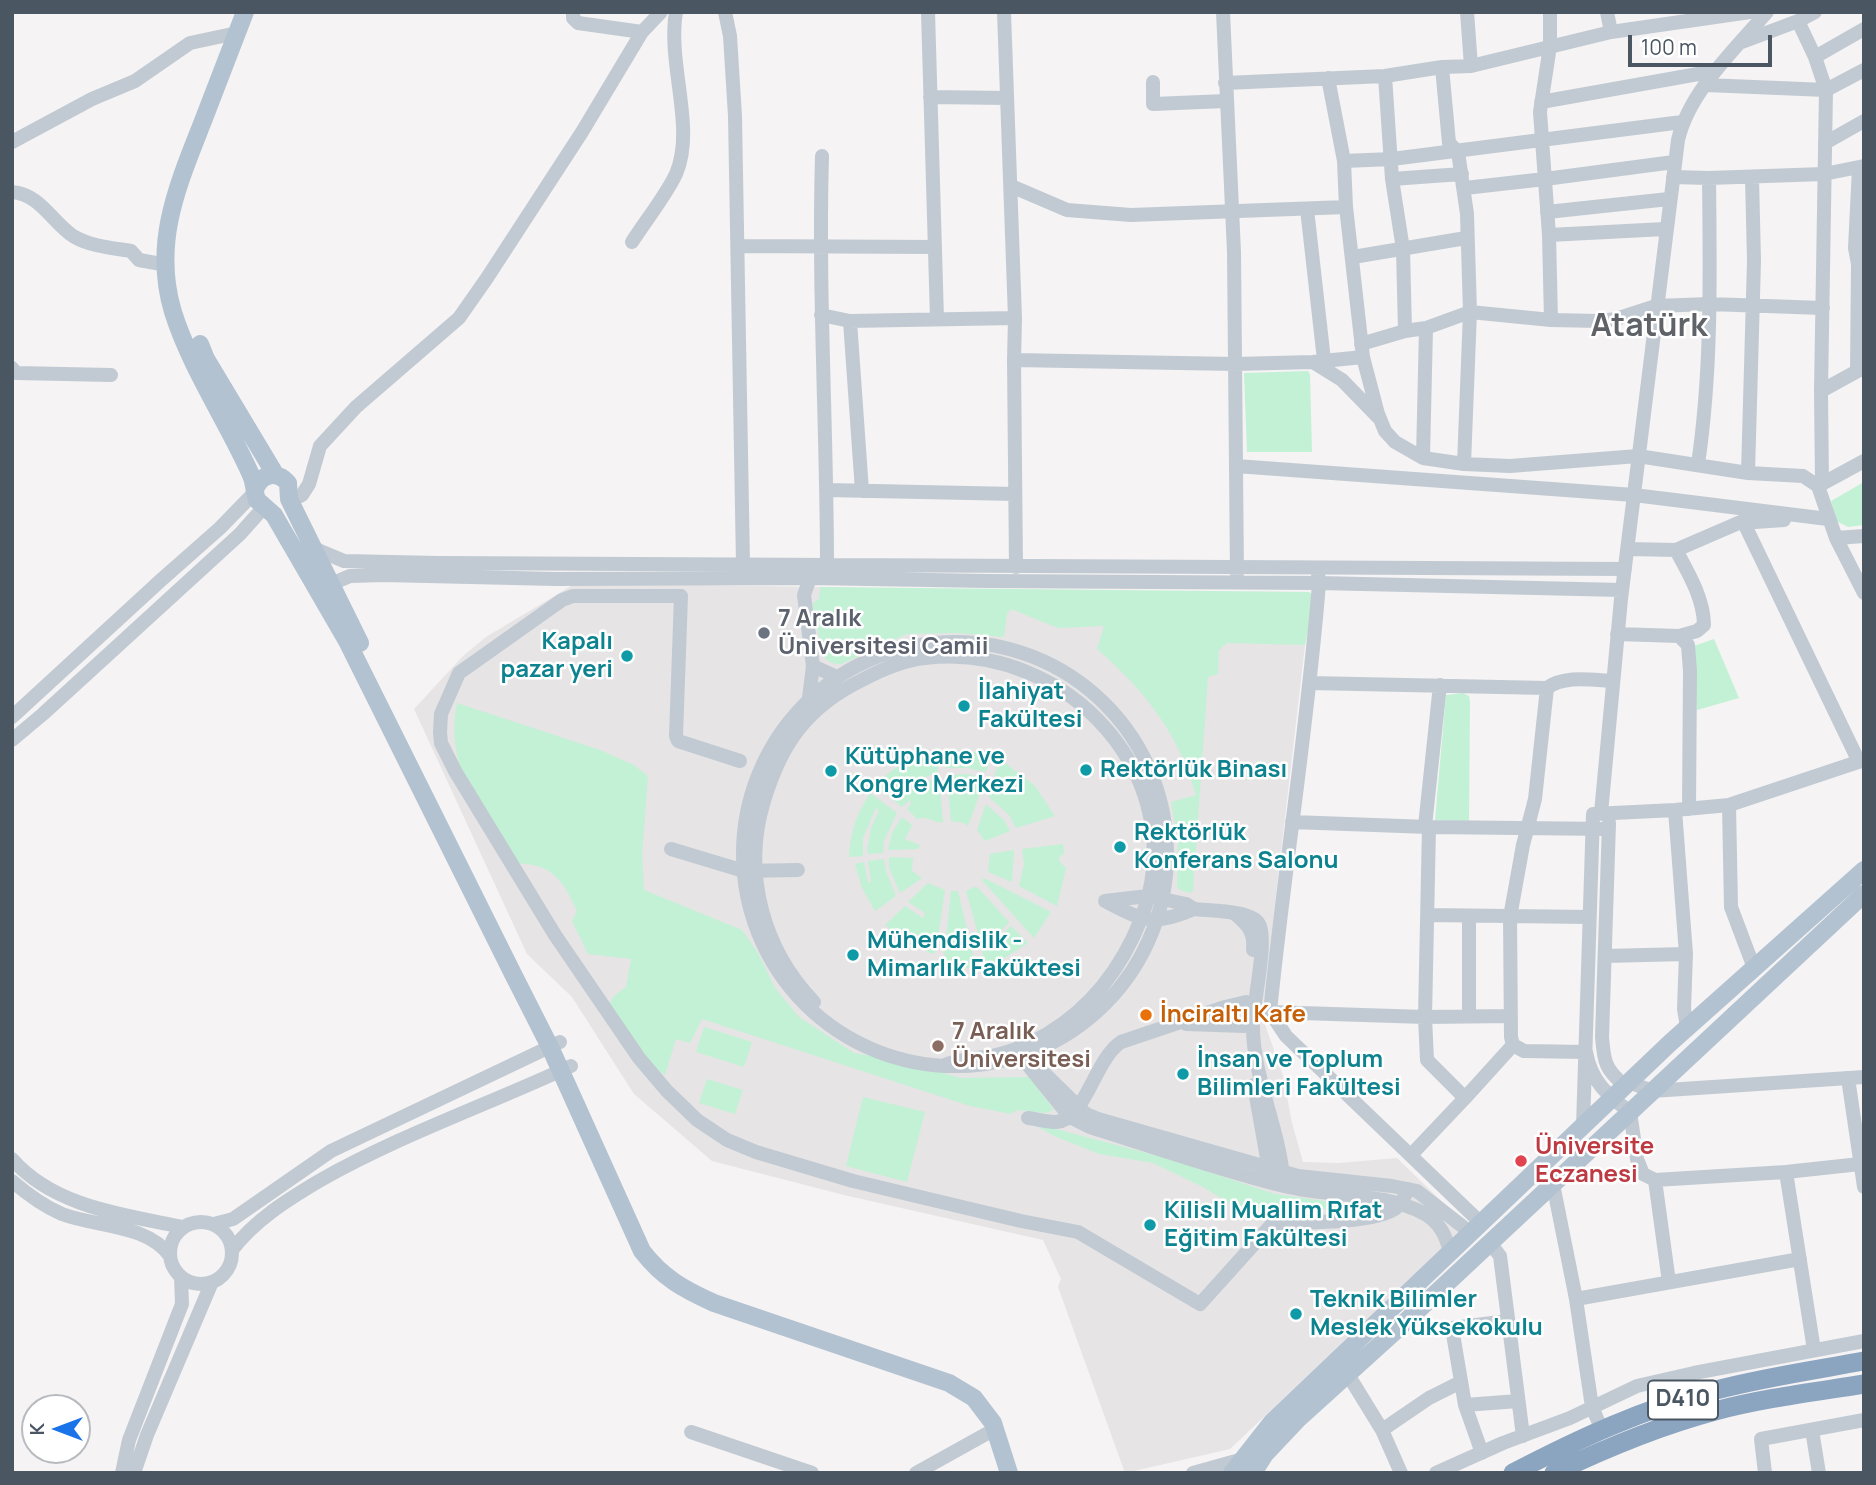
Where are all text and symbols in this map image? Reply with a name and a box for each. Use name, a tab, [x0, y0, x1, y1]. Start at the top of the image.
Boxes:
scale bar	[1631, 21, 1774, 65]
text: 100 m	[1641, 33, 1697, 61]
district label: Atatürk	[1591, 308, 1707, 346]
place label: 7 Aralık Üniversitesi Camii	[778, 605, 988, 661]
marker: 7 Aralık Üniversitesi Camii	[756, 625, 772, 641]
place label: Kapalı pazar yeri	[500, 628, 613, 684]
marker: Kapalı pazar yeri	[619, 648, 635, 664]
place label: İlahiyat Fakültesi	[978, 678, 1082, 734]
marker: İlahiyat Fakültesi	[956, 698, 972, 714]
place label: Kütüphane ve Kongre Merkezi	[845, 743, 1024, 799]
place label: Rektörlük Binası	[1100, 756, 1287, 784]
marker: Rektörlük Binası	[1078, 762, 1094, 778]
marker: Kütüphane ve Kongre Merkezi	[823, 763, 839, 779]
place label: Rektörlük Konferans Salonu	[1134, 819, 1339, 875]
marker: Rektörlük Konferans Salonu	[1112, 839, 1128, 855]
place label: Mühendislik - Mimarlık Faküktesi	[867, 927, 1081, 983]
marker: Mühendislik - Mimarlık Faküktesi	[845, 947, 861, 963]
place label: İnciraltı Kafe	[1160, 1001, 1306, 1029]
marker: İnciraltı Kafe	[1138, 1007, 1154, 1023]
place label: 7 Aralık Üniversitesi	[952, 1018, 1091, 1074]
marker: 7 Aralık Üniversitesi	[930, 1038, 946, 1054]
place label: İnsan ve Toplum Bilimleri Fakültesi	[1197, 1046, 1401, 1102]
marker: İnsan ve Toplum Bilimleri Fakültesi	[1175, 1066, 1191, 1082]
place label: Üniversite Eczanesi	[1535, 1133, 1654, 1189]
marker: Üniversite Eczanesi	[1513, 1153, 1529, 1169]
place label: Kilisli Muallim Rıfat Eğitim Fakültesi	[1164, 1197, 1382, 1253]
marker: Kilisli Muallim Rıfat Eğitim Fakültesi	[1142, 1217, 1158, 1233]
place label: Teknik Bilimler Meslek Yüksekokulu	[1310, 1286, 1543, 1342]
marker: Teknik Bilimler Meslek Yüksekokulu	[1288, 1306, 1304, 1322]
road number: D410	[1648, 1380, 1718, 1420]
north arrow	[21, 1394, 91, 1464]
text: K	[24, 1423, 50, 1435]

